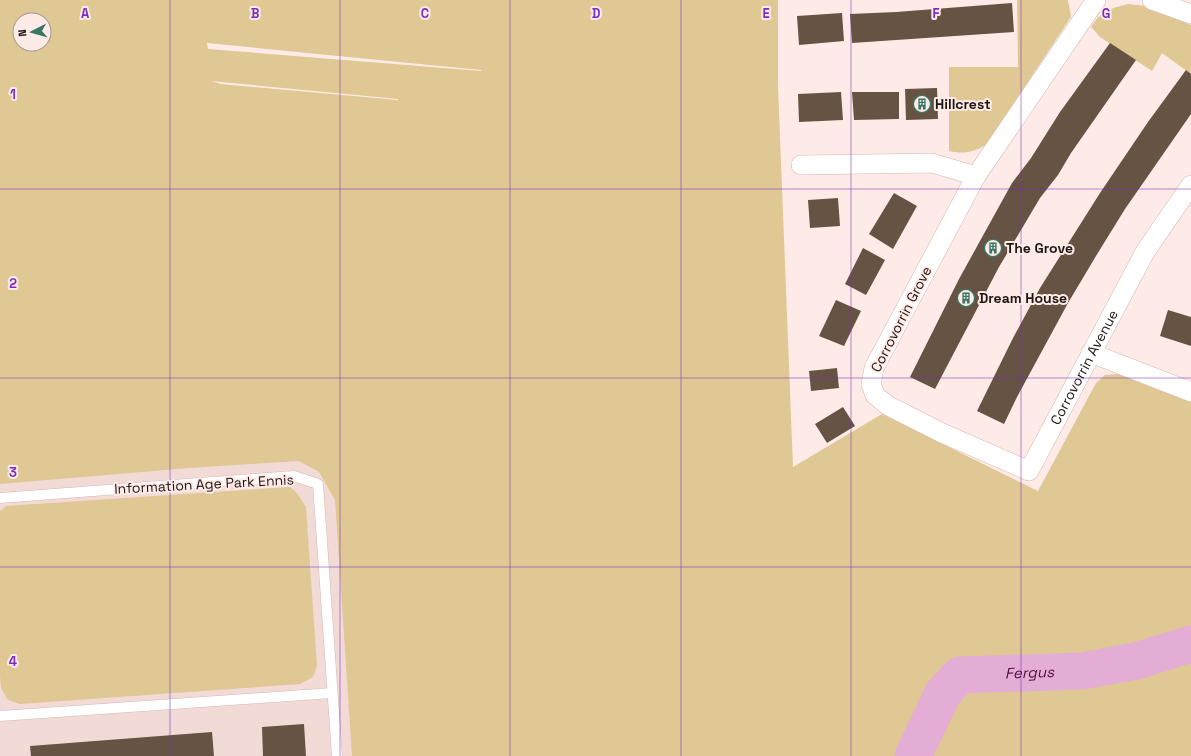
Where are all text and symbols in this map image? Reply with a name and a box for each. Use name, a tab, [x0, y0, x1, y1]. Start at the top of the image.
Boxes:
text: A	[81, 5, 90, 22]
text: B	[251, 5, 260, 22]
text: C	[421, 5, 429, 22]
text: D	[592, 5, 601, 22]
text: E	[762, 5, 770, 22]
text: F	[933, 5, 940, 22]
text: G	[1102, 5, 1110, 22]
north arrow	[12, 12, 52, 52]
text: N	[15, 29, 29, 37]
text: 1	[10, 86, 16, 103]
building icon: Hillcrest	[912, 94, 932, 114]
place label: Hillcrest	[935, 95, 991, 113]
building icon: The Grove	[983, 238, 1003, 258]
place label: The Grove	[1006, 239, 1073, 257]
street label: Corrovorrin Grove	[867, 263, 935, 375]
text: 2	[9, 275, 17, 292]
building icon: Dream House	[956, 288, 976, 308]
place label: Dream House	[979, 289, 1067, 307]
street label: Corrovorrin Avenue	[1046, 307, 1122, 428]
text: 3	[9, 464, 17, 481]
street label: Information Age Park Ennis	[114, 470, 294, 498]
text: 4	[9, 653, 17, 670]
water label: Fergus	[1005, 662, 1055, 683]

